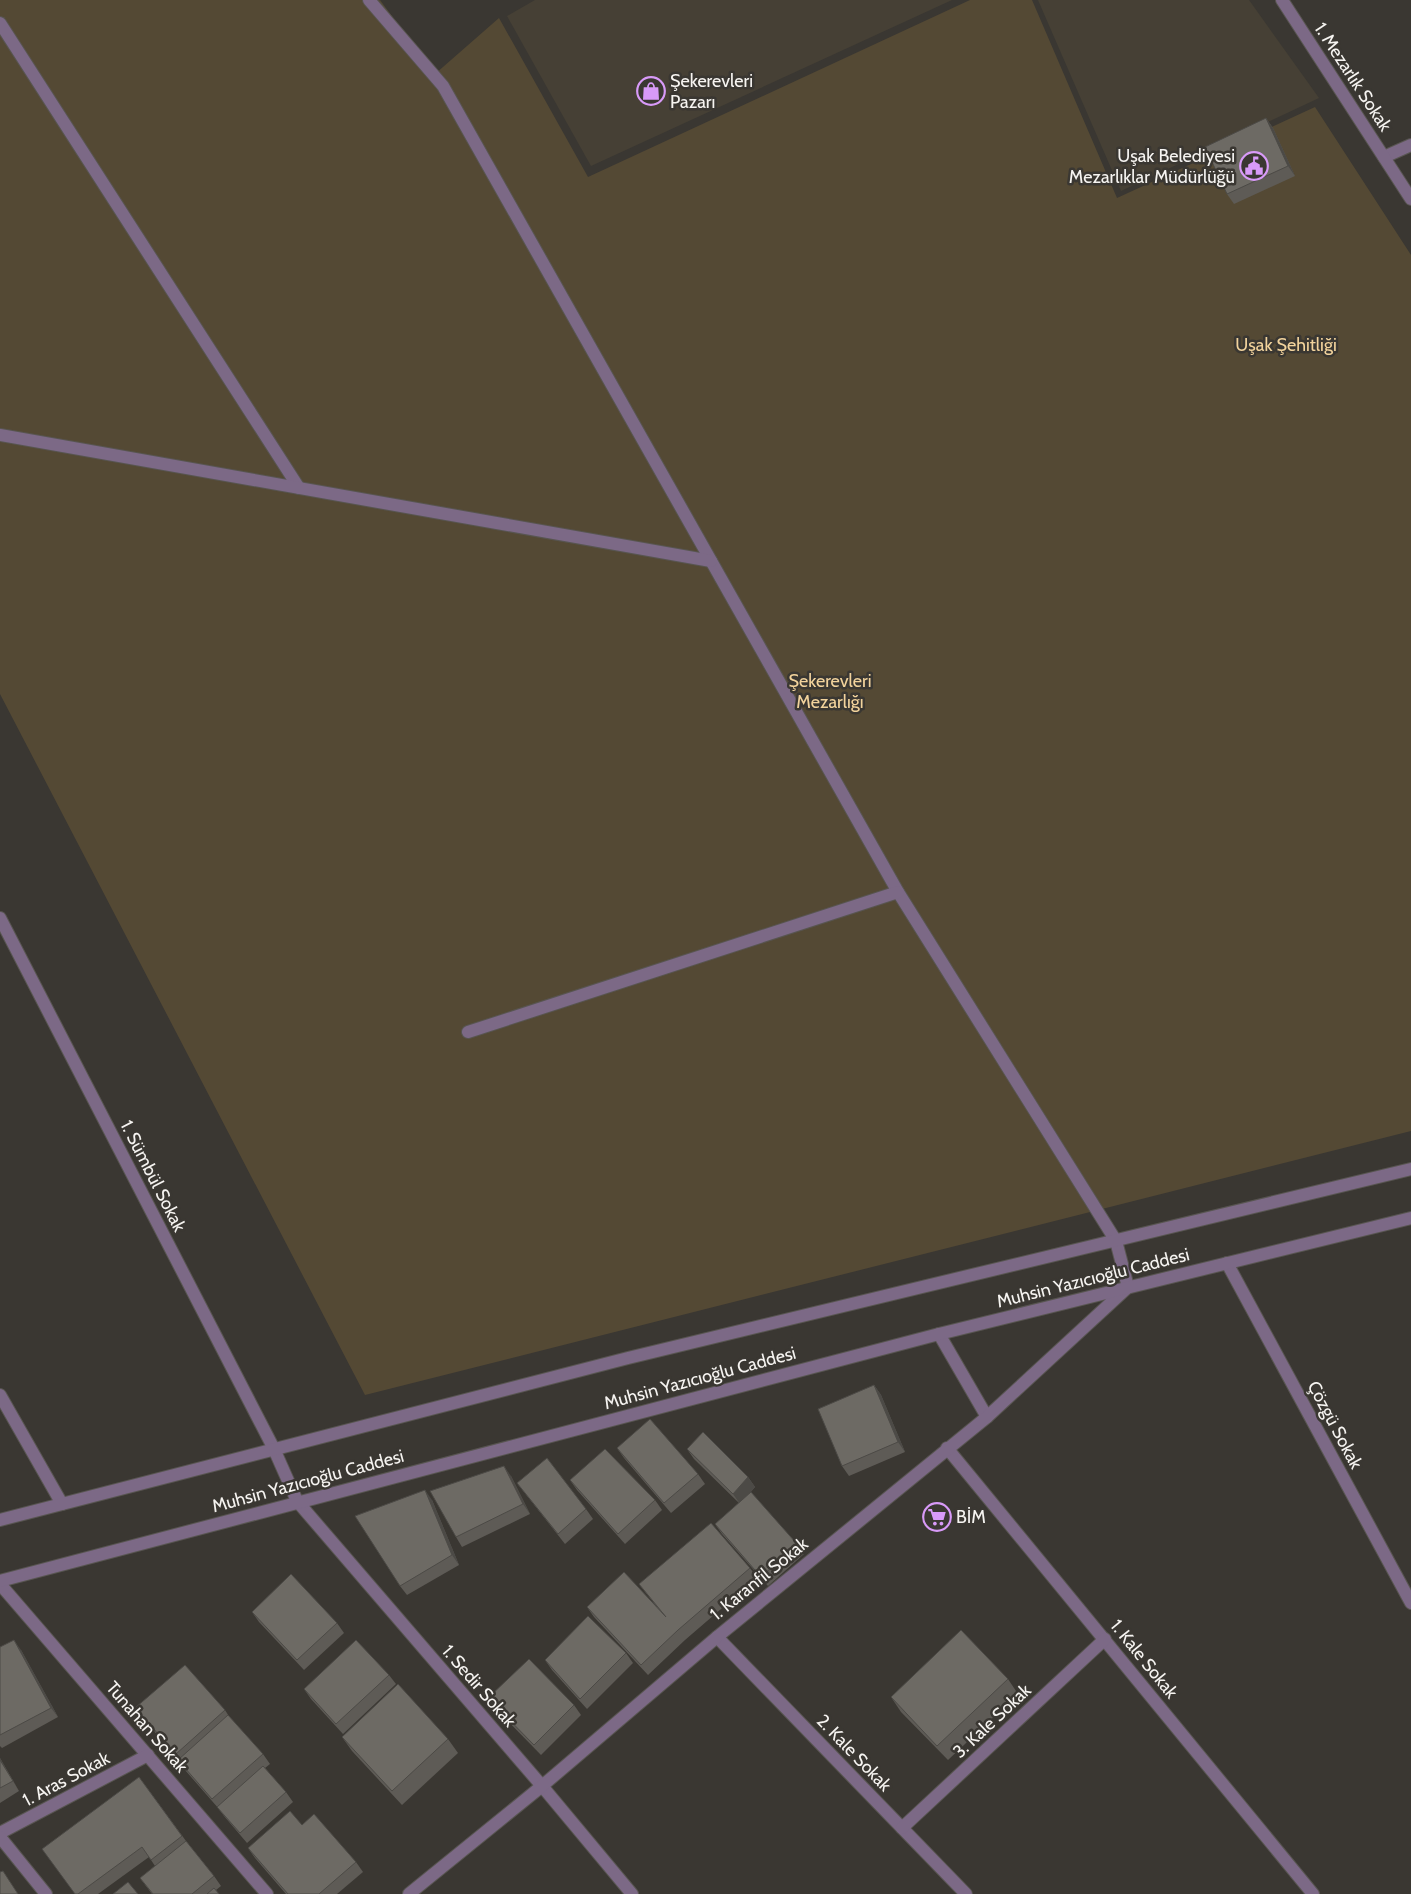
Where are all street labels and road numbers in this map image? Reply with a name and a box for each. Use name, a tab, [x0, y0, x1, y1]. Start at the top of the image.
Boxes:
street label: 1. Mezarlık Sokak	[1310, 18, 1397, 136]
street label: 1. Sümbül Sokak	[115, 1117, 191, 1236]
street label: Muhsin Yazıcıoğlu Caddesi	[994, 1243, 1192, 1313]
street label: Muhsin Yazıcıoğlu Caddesi	[602, 1342, 798, 1414]
street label: Çözgü Sokak	[1303, 1377, 1368, 1474]
street label: Muhsin Yazıcıoğlu Caddesi	[210, 1445, 406, 1517]
street label: 1. Karanfil Sokak	[706, 1532, 813, 1625]
street label: 1. Kale Sokak	[1106, 1615, 1183, 1704]
street label: 1. Sedir Sokak	[437, 1640, 521, 1732]
street label: Tunahan Sokak	[101, 1677, 193, 1778]
street label: 3. Kale Sokak	[948, 1679, 1036, 1763]
street label: 2. Kale Sokak	[812, 1710, 897, 1797]
street label: 1. Aras Sokak	[19, 1746, 114, 1811]

